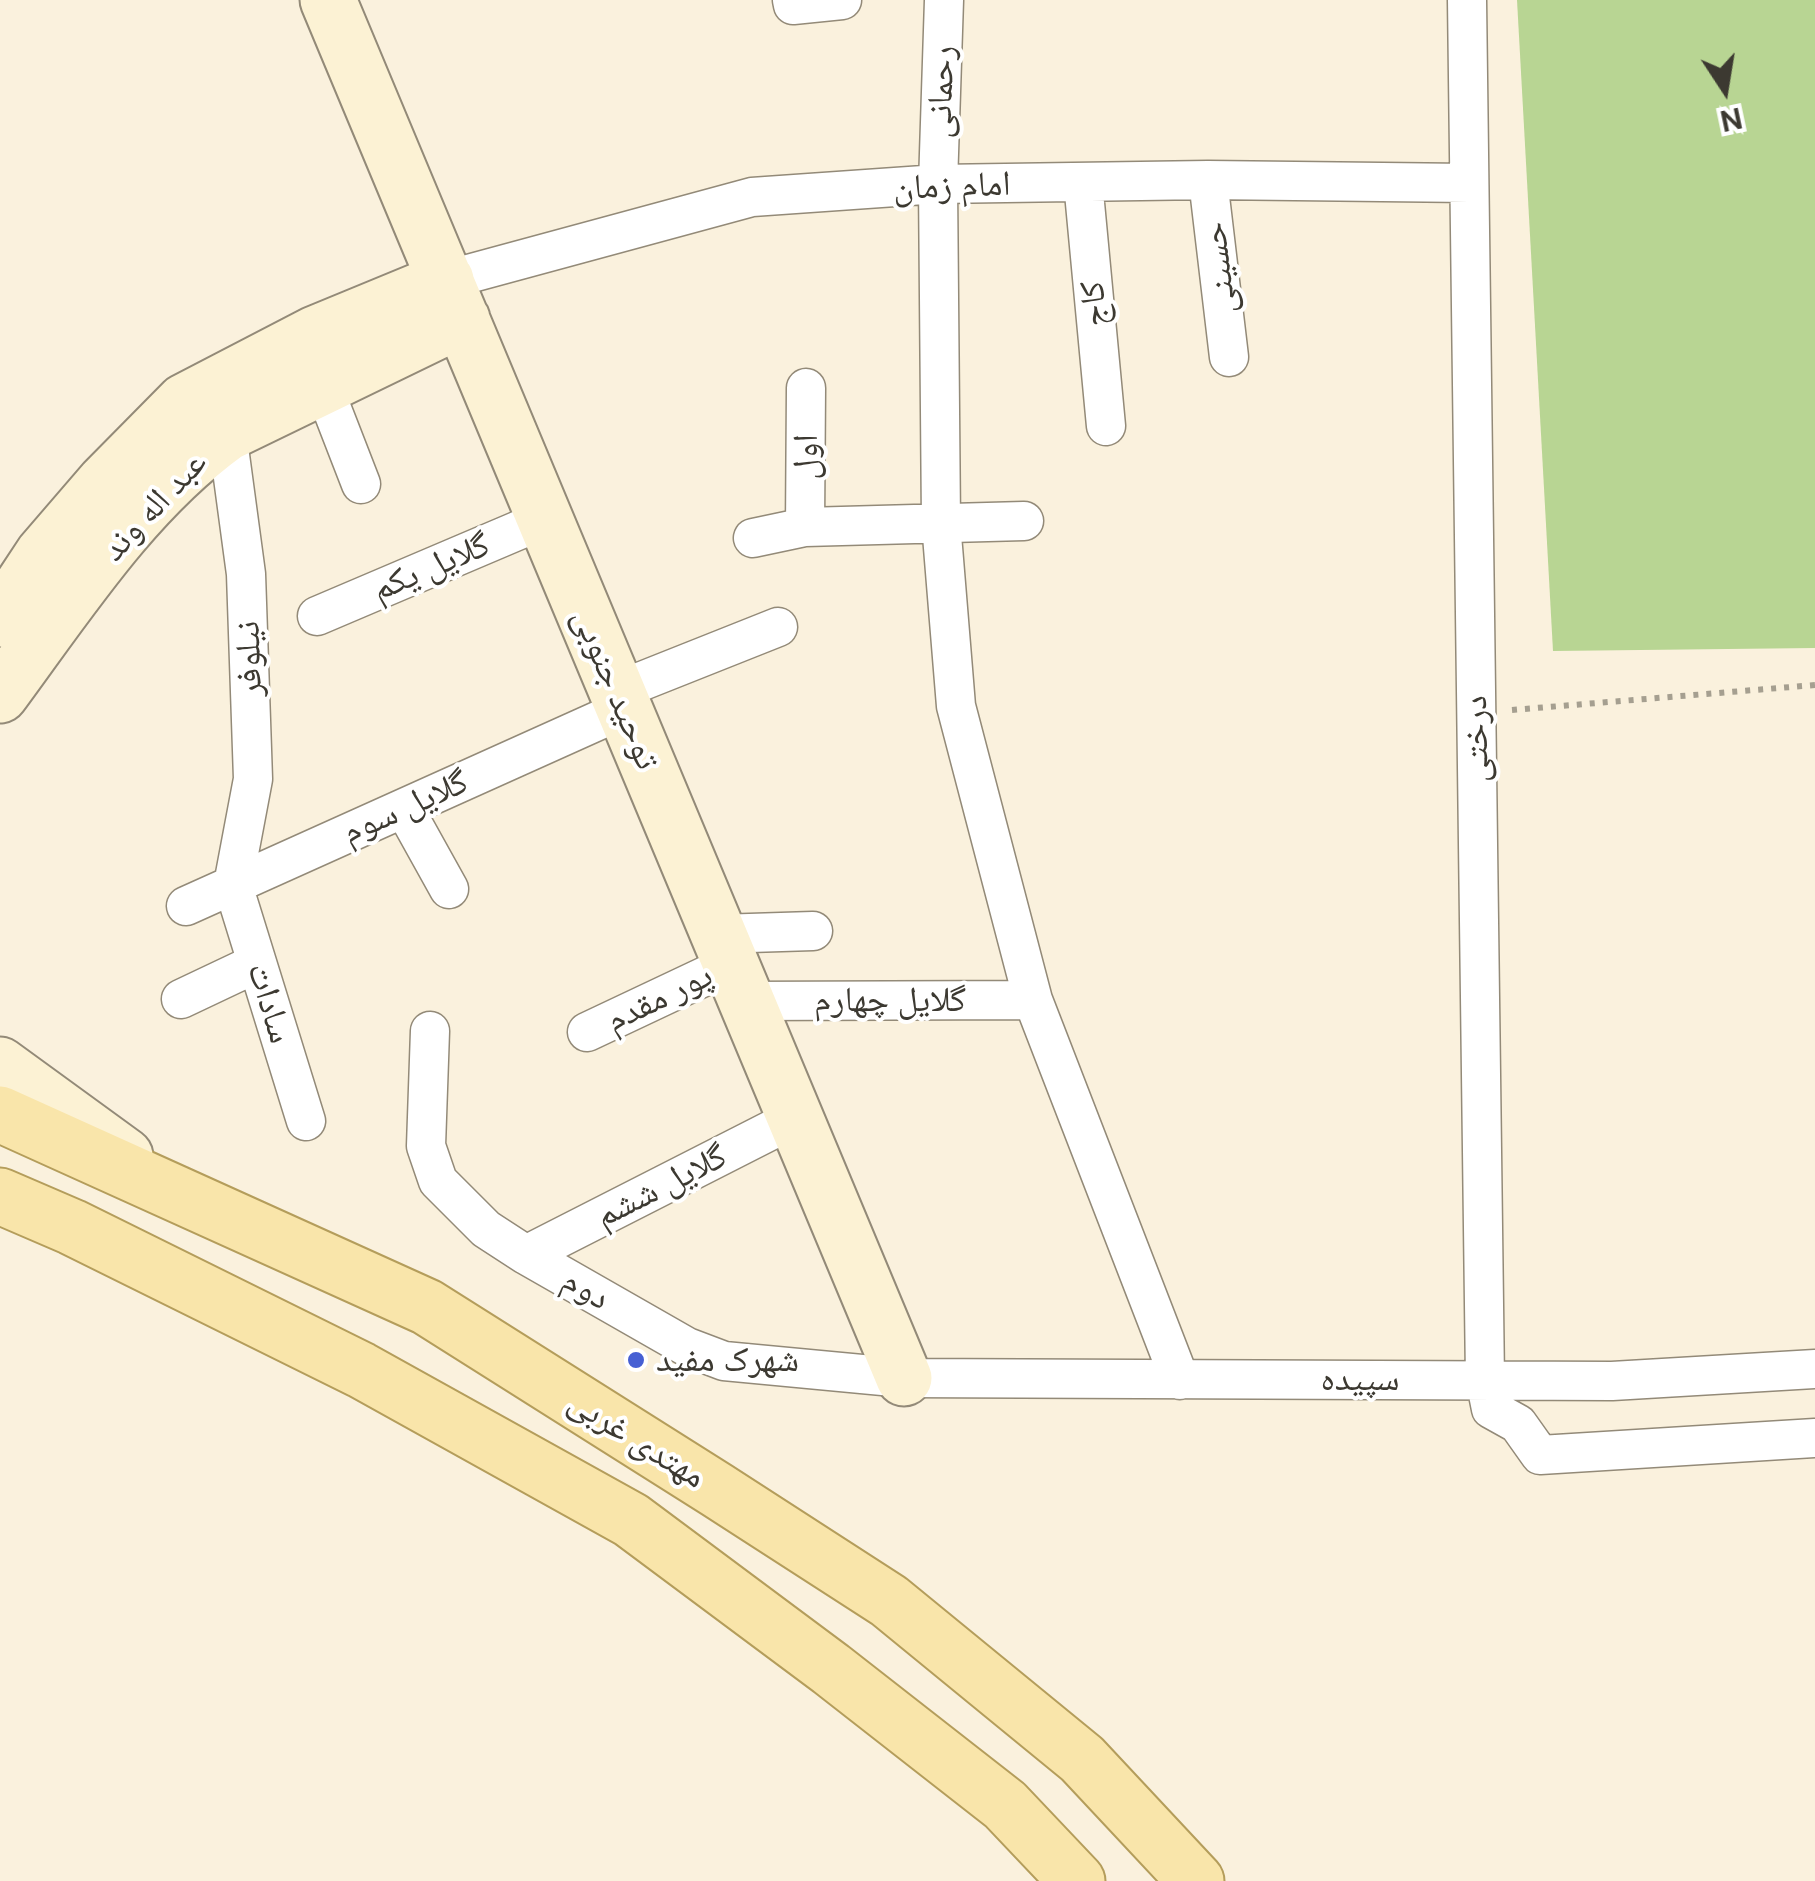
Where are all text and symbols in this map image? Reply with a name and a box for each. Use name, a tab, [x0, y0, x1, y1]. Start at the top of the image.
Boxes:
north arrow	[1675, 40, 1775, 140]
street label: رحمانی	[918, 45, 964, 139]
text: N	[1717, 101, 1745, 138]
street label: امام زمان	[893, 163, 1011, 209]
street label: حسینی	[1193, 220, 1245, 316]
street label: کاج	[1071, 279, 1117, 329]
street label: اول	[785, 434, 827, 480]
street label: عبد اله وند	[92, 442, 216, 570]
street label: گلایل یکم	[366, 524, 496, 610]
street label: توحید جنوبی	[563, 602, 669, 776]
street label: نیلوفر	[227, 620, 271, 698]
street label: درختی	[1454, 695, 1498, 783]
street label: گلایل سوم	[335, 761, 475, 853]
street label: پور مقدم	[599, 954, 719, 1042]
street label: سادات	[238, 958, 302, 1048]
street label: گلایل چهارم	[814, 979, 966, 1021]
street label: گلایل ششم	[588, 1135, 734, 1237]
street label: دوم	[555, 1259, 617, 1319]
place label: شهرک مفید	[656, 1339, 799, 1381]
marker: شهرک مفید	[625, 1349, 647, 1371]
street label: سپیده	[1320, 1358, 1400, 1400]
street label: مهتدی غربی	[561, 1380, 713, 1498]

